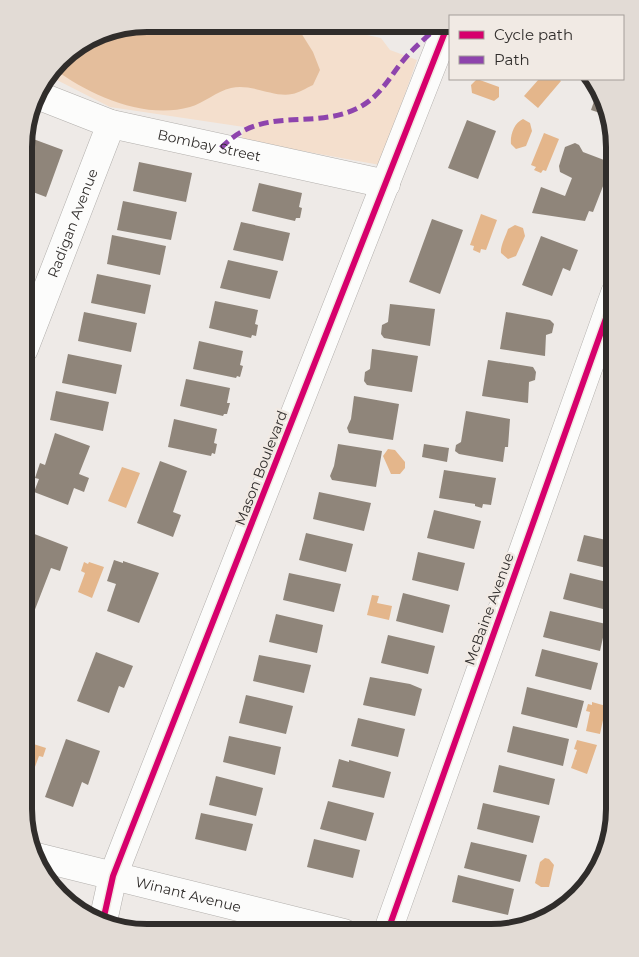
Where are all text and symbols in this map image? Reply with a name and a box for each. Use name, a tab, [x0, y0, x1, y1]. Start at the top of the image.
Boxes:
legend	[449, 15, 624, 80]
text: Cycle path	[494, 25, 573, 44]
text: Path	[494, 50, 530, 69]
street label: Bombay Street	[156, 125, 263, 166]
street label: Radigan Avenue	[43, 166, 102, 280]
street label: Mason Boulevard	[231, 408, 291, 528]
street label: McBaine Avenue	[460, 550, 518, 668]
street label: Winant Avenue	[133, 873, 243, 916]

